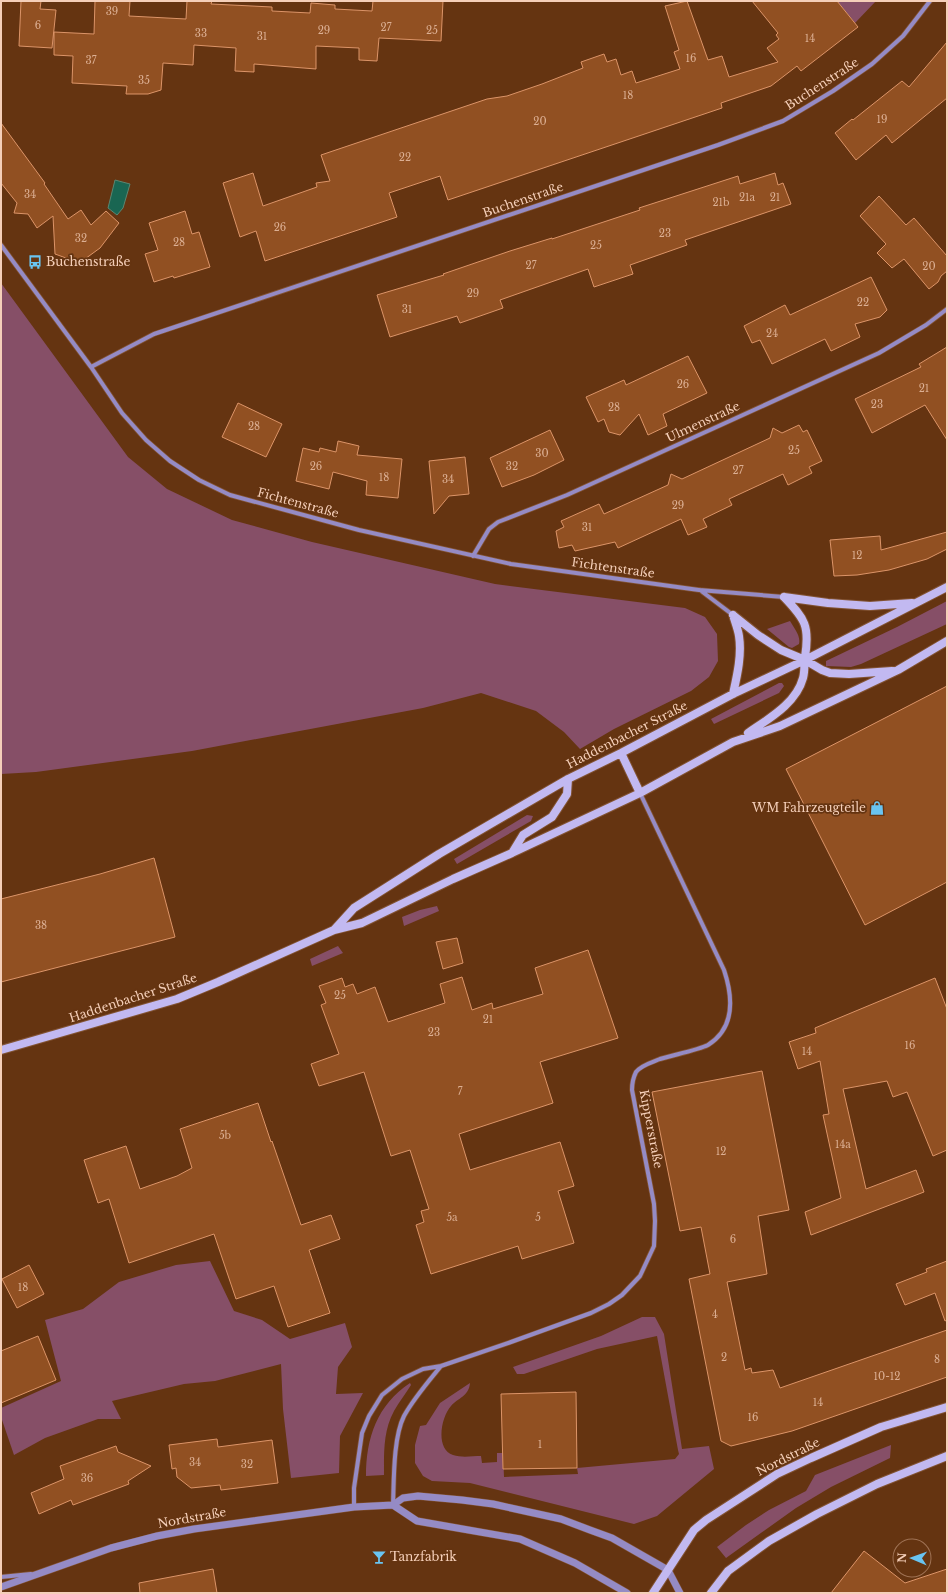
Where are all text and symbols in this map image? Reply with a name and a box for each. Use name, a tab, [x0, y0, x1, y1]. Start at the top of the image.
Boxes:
house number: 39	[106, 5, 118, 18]
house number: 6	[35, 19, 41, 32]
house number: 27	[380, 21, 393, 34]
house number: 29	[318, 24, 330, 37]
house number: 25	[426, 24, 438, 37]
house number: 33	[195, 27, 207, 40]
house number: 31	[257, 30, 267, 43]
house number: 14	[805, 32, 815, 45]
house number: 16	[686, 52, 696, 65]
house number: 37	[85, 54, 98, 67]
street label: Buchenstraße	[782, 54, 861, 113]
house number: 35	[138, 74, 150, 87]
house number: 18	[623, 89, 633, 102]
house number: 19	[877, 113, 887, 126]
house number: 20	[533, 115, 547, 128]
house number: 22	[399, 151, 411, 164]
street label: Buchenstraße	[480, 179, 565, 220]
house number: 34	[24, 188, 36, 201]
house number: 21a	[739, 191, 756, 204]
house number: 21	[770, 191, 780, 204]
house number: 21b	[712, 196, 730, 209]
house number: 26	[274, 221, 286, 234]
house number: 23	[659, 227, 671, 240]
house number: 32	[75, 232, 87, 245]
house number: 28	[173, 236, 185, 249]
house number: 25	[590, 239, 602, 252]
bus stop icon: Buchenstraße	[27, 254, 43, 270]
place label: Buchenstraße	[46, 254, 131, 269]
house number: 27	[525, 259, 538, 272]
house number: 20	[922, 260, 936, 273]
house number: 29	[467, 287, 479, 300]
house number: 22	[857, 296, 869, 309]
house number: 31	[402, 303, 412, 316]
house number: 24	[766, 327, 778, 340]
house number: 26	[677, 378, 689, 391]
house number: 21	[919, 382, 929, 395]
street label: Ulmenstraße	[664, 398, 742, 445]
house number: 23	[871, 398, 883, 411]
house number: 28	[608, 401, 620, 414]
house number: 28	[248, 420, 260, 433]
house number: 25	[788, 444, 800, 457]
house number: 30	[535, 447, 549, 460]
house number: 26	[310, 460, 322, 473]
house number: 32	[506, 460, 518, 473]
house number: 27	[732, 464, 745, 477]
house number: 18	[379, 471, 389, 484]
house number: 34	[442, 473, 454, 486]
street label: Fichtenstraße	[256, 484, 341, 521]
house number: 29	[672, 499, 684, 512]
house number: 31	[582, 521, 592, 534]
house number: 12	[852, 549, 862, 562]
street label: Fichtenstraße	[570, 554, 656, 581]
street label: Haddenbacher Straße	[564, 697, 690, 772]
place label: WM Fahrzeugteile	[751, 800, 866, 815]
shop icon: WM Fahrzeugteile	[869, 800, 885, 816]
house number: 38	[35, 919, 47, 932]
street label: Haddenbacher Straße	[67, 970, 199, 1025]
house number: 25	[334, 989, 346, 1002]
house number: 21	[483, 1013, 493, 1026]
house number: 23	[428, 1026, 440, 1039]
house number: 16	[905, 1039, 915, 1052]
house number: 14	[802, 1045, 812, 1058]
house number: 7	[457, 1085, 463, 1098]
street label: Kipperstraße	[637, 1088, 666, 1170]
house number: 5b	[219, 1129, 232, 1142]
house number: 14a	[835, 1138, 851, 1151]
house number: 12	[716, 1145, 726, 1158]
house number: 5a	[446, 1211, 458, 1224]
house number: 5	[535, 1211, 541, 1224]
house number: 6	[730, 1233, 736, 1246]
house number: 18	[18, 1281, 28, 1294]
house number: 4	[712, 1308, 718, 1321]
house number: 2	[721, 1351, 727, 1364]
house number: 8	[934, 1353, 940, 1366]
house number: 10-12	[874, 1370, 900, 1383]
house number: 14	[813, 1396, 823, 1409]
house number: 16	[748, 1411, 758, 1424]
street label: Nordstraße	[753, 1434, 822, 1479]
house number: 1	[538, 1438, 542, 1451]
house number: 34	[189, 1456, 201, 1469]
house number: 32	[241, 1458, 253, 1471]
house number: 36	[81, 1472, 93, 1485]
street label: Nordstraße	[156, 1504, 228, 1531]
north arrow	[892, 1538, 932, 1578]
bar icon: Tanzfabrik	[371, 1549, 387, 1565]
place label: Tanzfabrik	[390, 1549, 457, 1564]
text: N	[895, 1552, 909, 1563]

